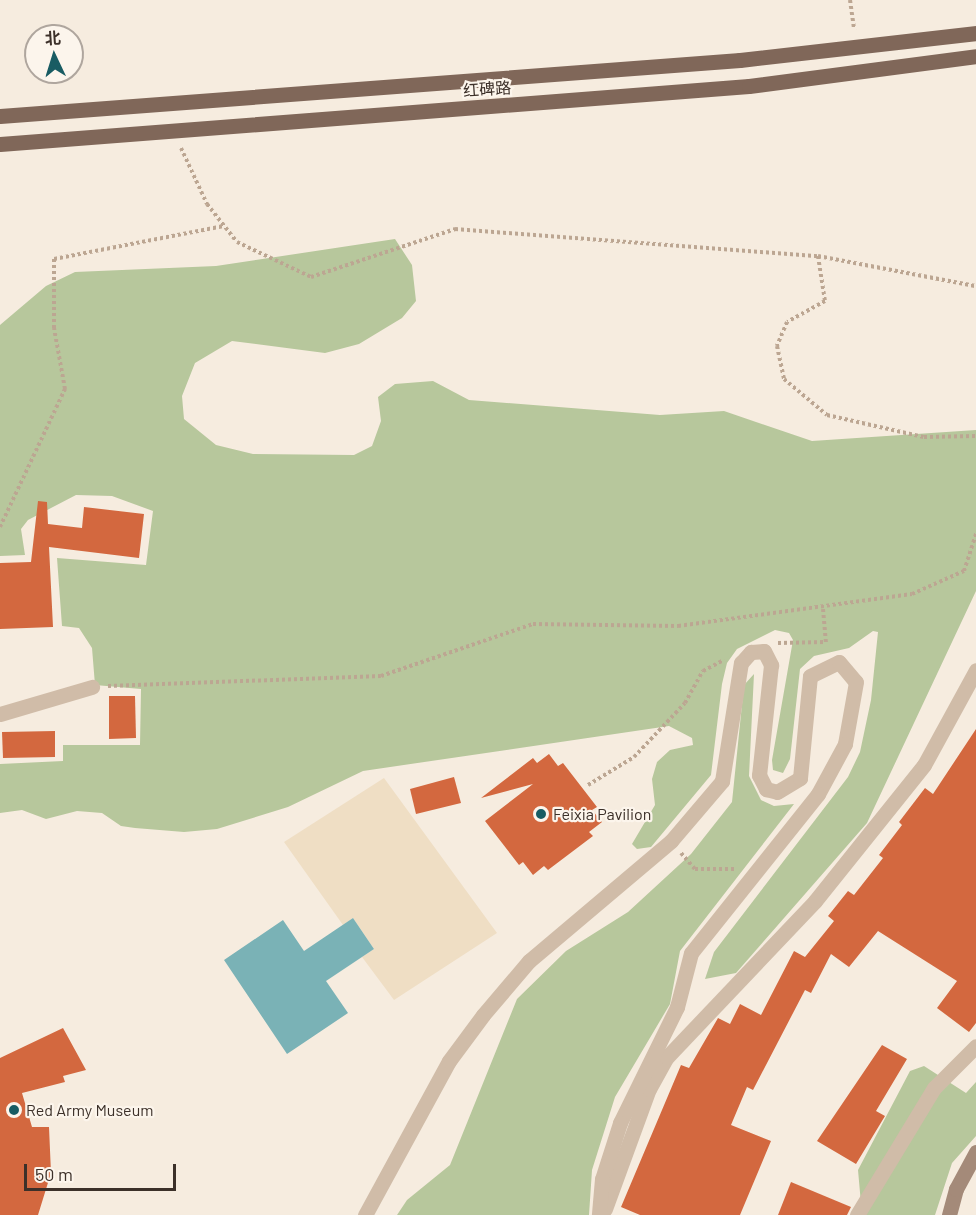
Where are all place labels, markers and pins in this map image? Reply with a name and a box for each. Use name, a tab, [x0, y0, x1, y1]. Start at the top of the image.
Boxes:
place label: Feixia Pavilion	[553, 804, 651, 824]
marker: Feixia Pavilion	[534, 807, 548, 821]
place label: Red Army Museum	[26, 1100, 153, 1120]
marker: Red Army Museum	[7, 1103, 21, 1117]

